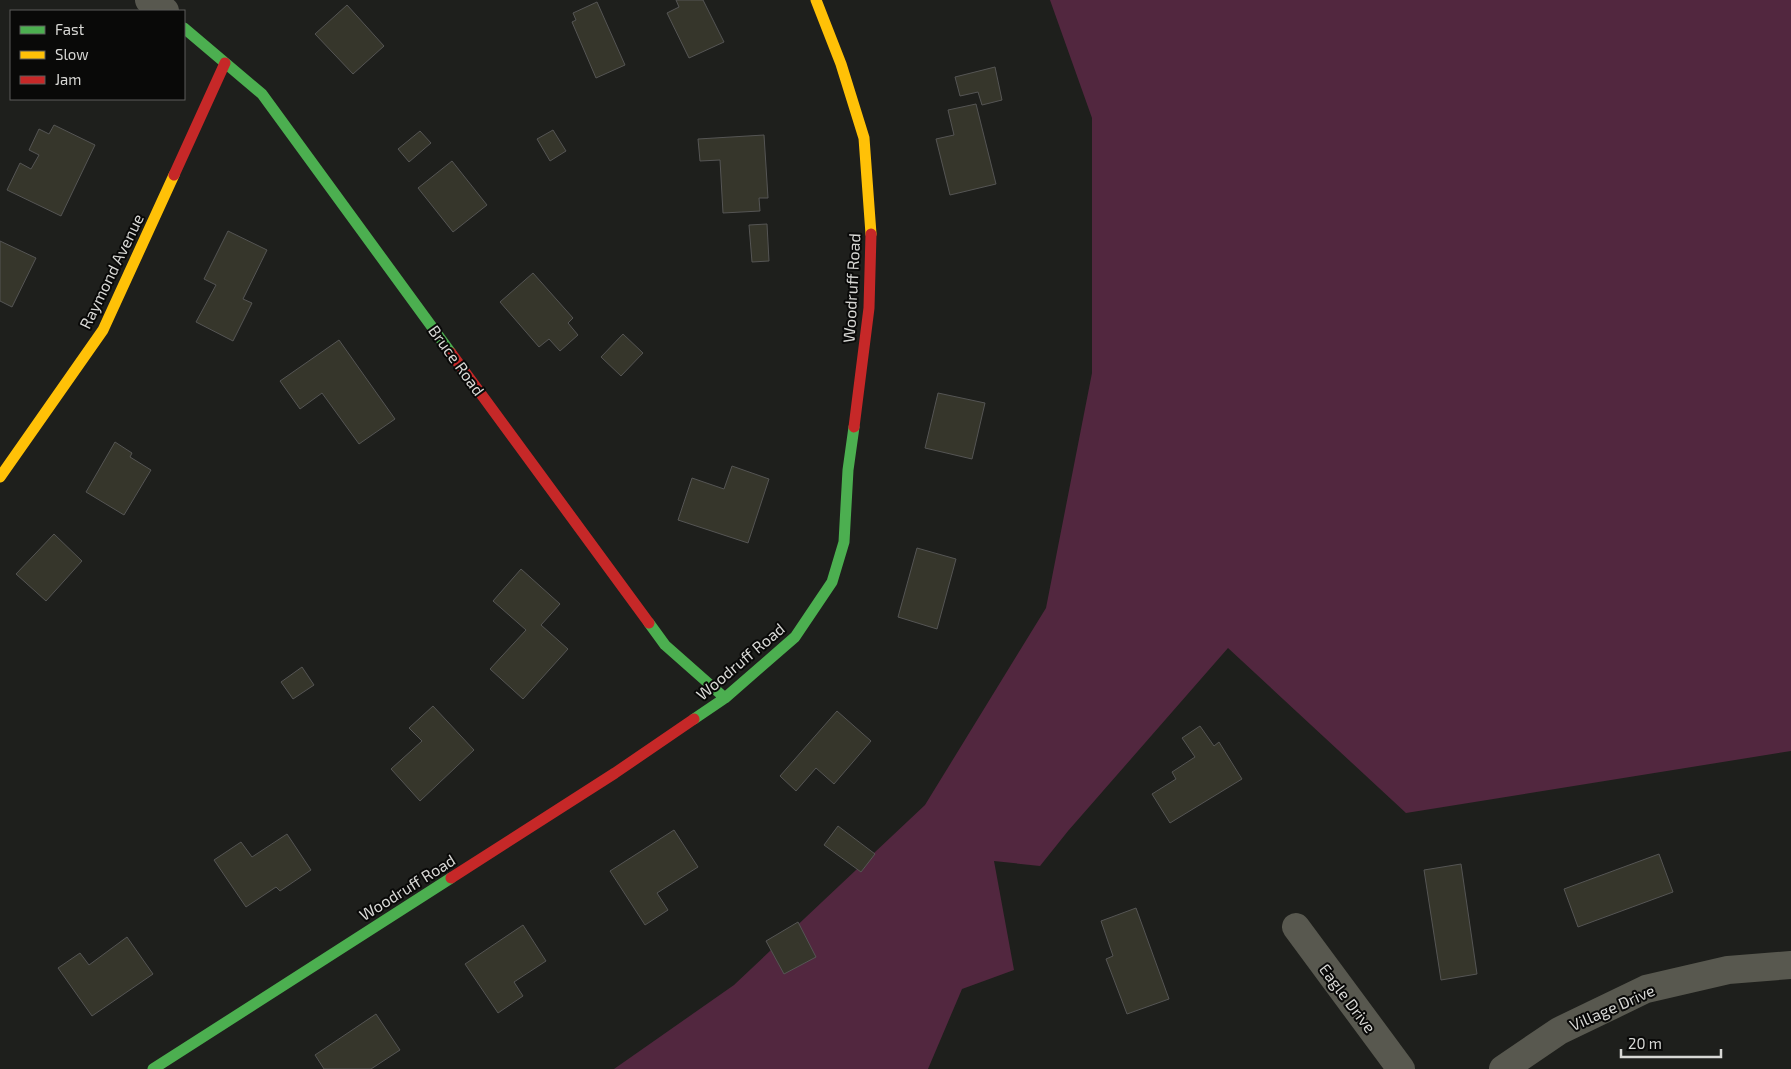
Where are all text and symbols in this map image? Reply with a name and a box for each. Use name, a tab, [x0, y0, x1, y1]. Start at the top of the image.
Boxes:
legend	[10, 10, 185, 100]
text: Fast	[55, 20, 85, 38]
text: Slow	[55, 45, 89, 63]
text: Jam	[55, 70, 81, 88]
street label: Raymond Avenue	[75, 210, 147, 332]
street label: Woodruff Road	[839, 233, 863, 343]
street label: Bruce Road	[425, 321, 489, 399]
street label: Woodruff Road	[692, 619, 788, 703]
street label: Woodruff Road	[356, 850, 458, 924]
street label: Eagle Drive	[1316, 960, 1380, 1036]
street label: Village Drive	[1567, 980, 1657, 1034]
scale bar	[1621, 1026, 1721, 1058]
text: 20 m	[1628, 1034, 1662, 1052]

